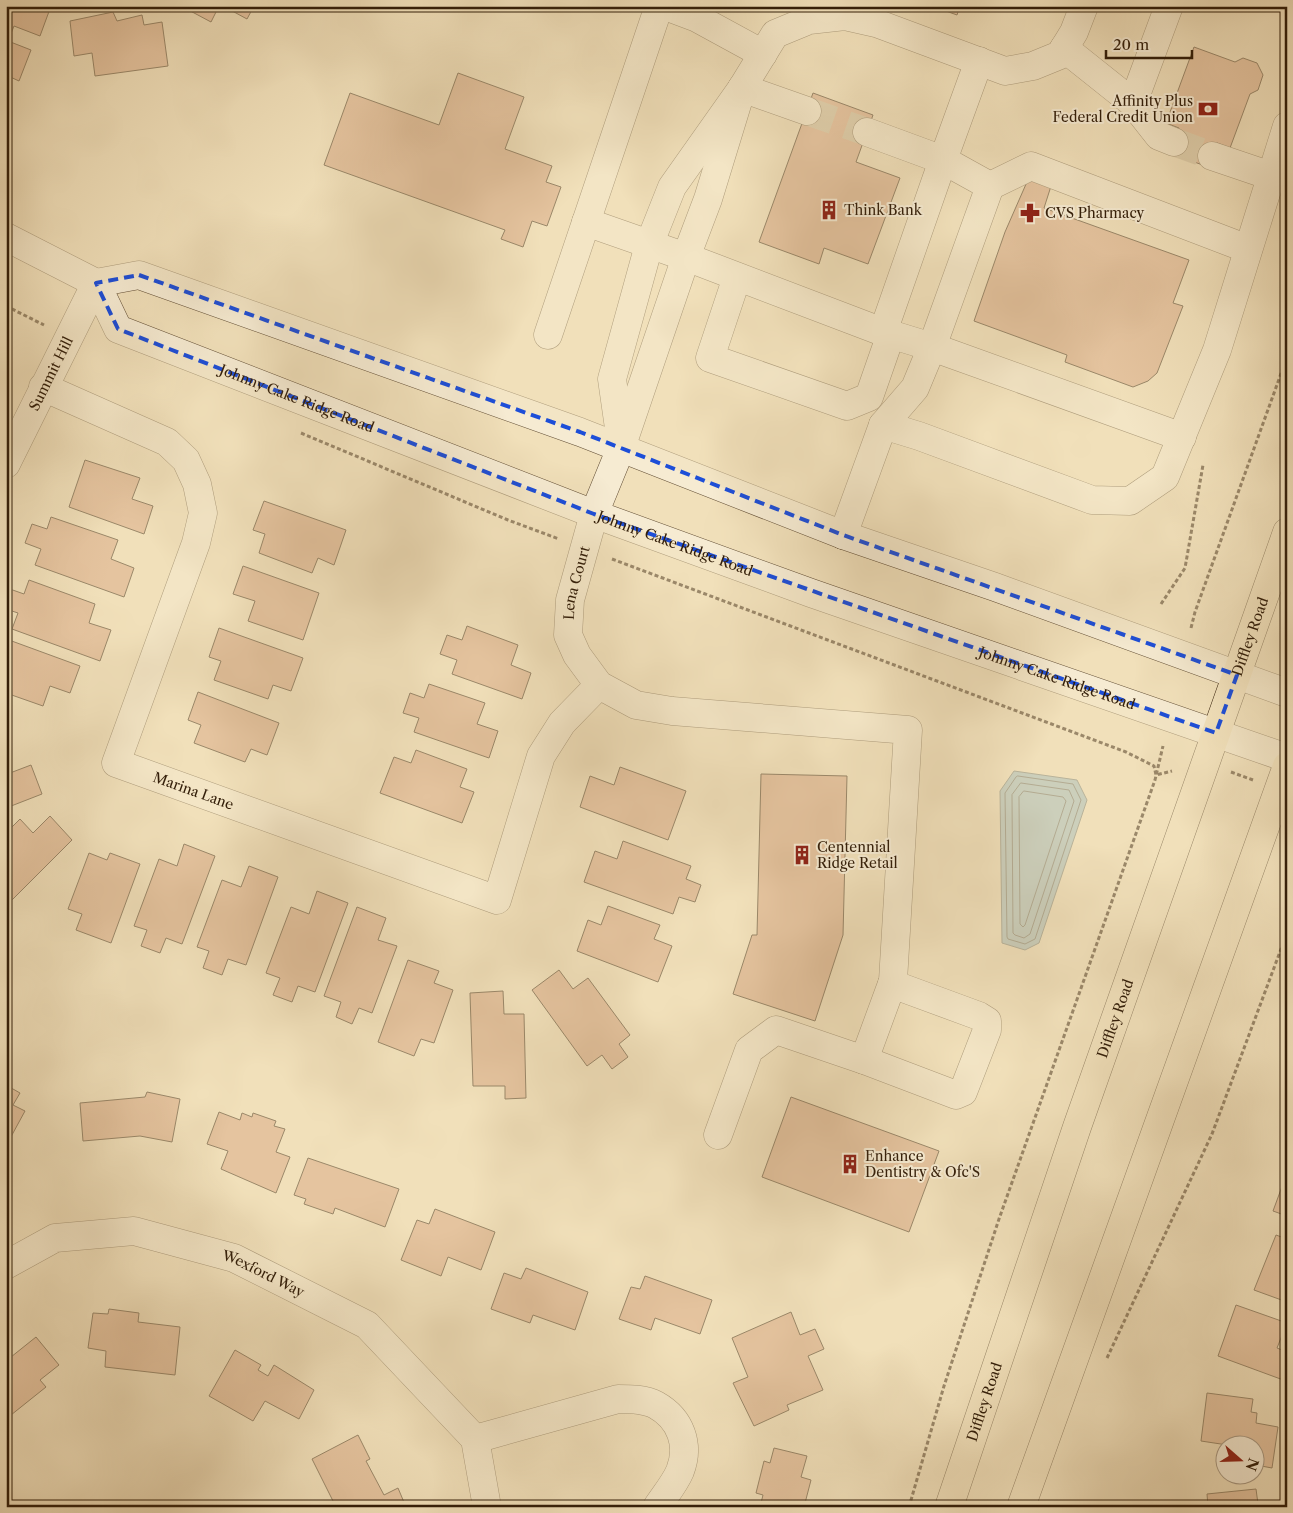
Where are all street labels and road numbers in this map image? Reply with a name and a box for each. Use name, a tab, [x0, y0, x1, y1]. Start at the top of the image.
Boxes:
street label: Summit Hill	[25, 333, 77, 414]
street label: Johnny Cake Ridge Road	[215, 360, 377, 437]
street label: Johnny Cake Ridge Road	[593, 506, 756, 580]
street label: Lena Court	[560, 544, 594, 620]
street label: Diffley Road	[1228, 594, 1272, 678]
street label: Johnny Cake Ridge Road	[974, 642, 1138, 714]
street label: Marina Lane	[151, 768, 236, 814]
street label: Diffley Road	[1093, 976, 1138, 1060]
street label: Wexford Way	[220, 1246, 308, 1301]
street label: Diffley Road	[963, 1359, 1006, 1444]

